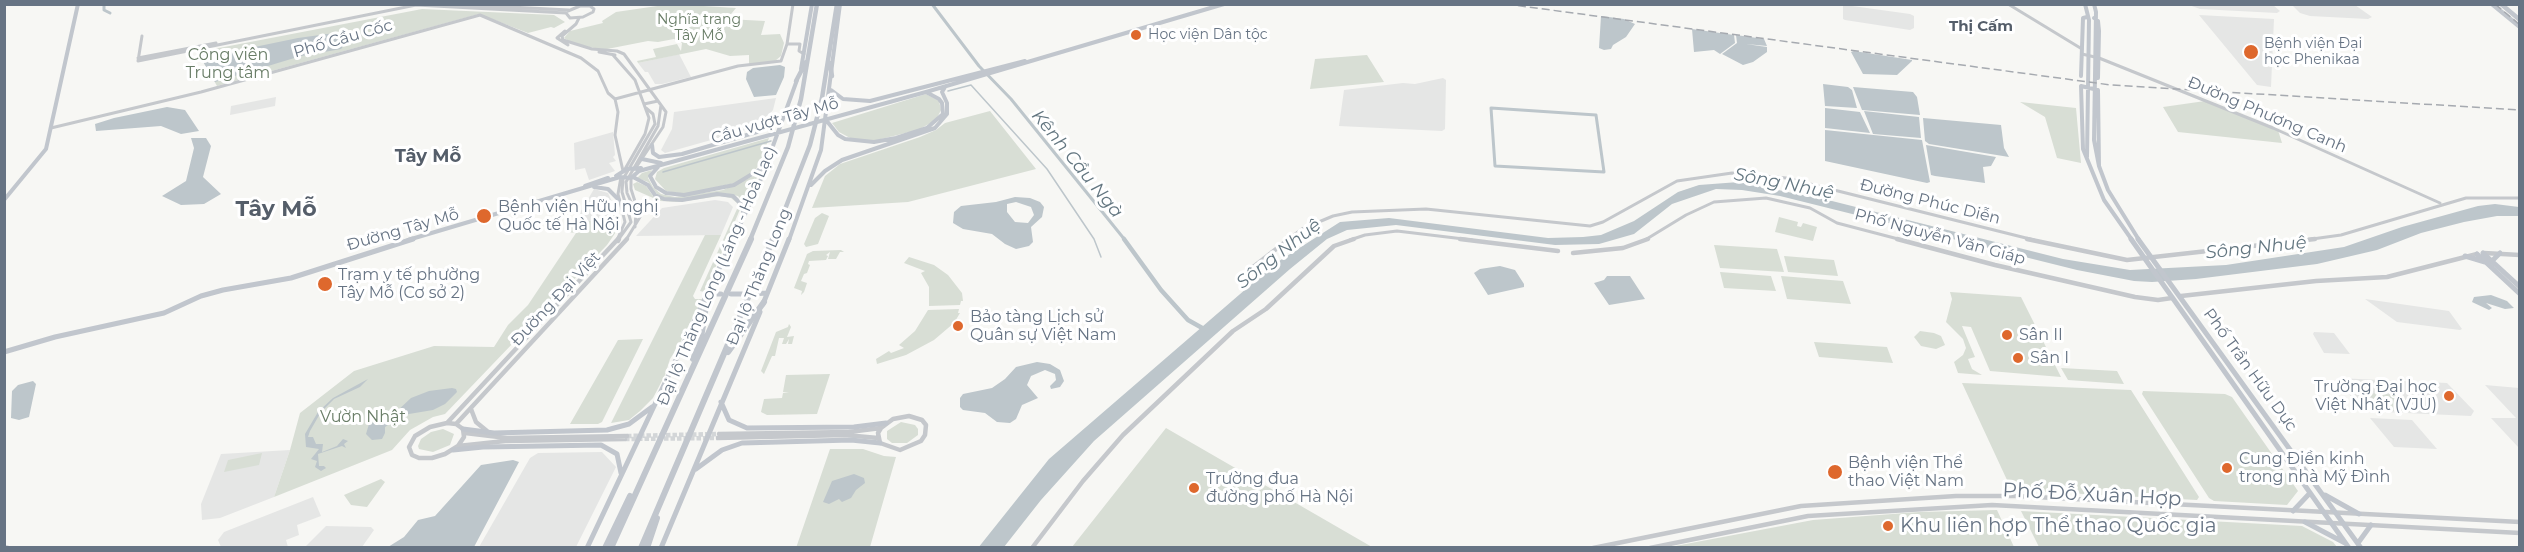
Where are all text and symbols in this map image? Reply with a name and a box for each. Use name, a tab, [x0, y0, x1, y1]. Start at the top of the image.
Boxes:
park label: Nghĩa trang Tây Mỗ	[657, 12, 741, 44]
street label: Phố Cầu Cốc	[291, 16, 395, 62]
district label: Thị Cấm	[1949, 18, 2013, 36]
place label: Học viện Dân tộc	[1148, 27, 1268, 43]
marker: Học viện Dân tộc	[1129, 28, 1143, 42]
place label: Bệnh viện Đại học Phenikaa	[2264, 36, 2362, 68]
marker: Bệnh viện Đại học Phenikaa	[2242, 43, 2260, 61]
park label: Công viên Trung tâm	[186, 45, 270, 83]
street label: Đường Phương Canh	[2185, 73, 2349, 157]
street label: Cầu vượt Tây Mỗ	[709, 94, 841, 148]
water label: Kênh Cầu Ngà	[1027, 106, 1127, 222]
street label: Đại lộ Thăng Long (Láng - Hoà Lạc)	[653, 143, 781, 409]
district label: Tây Mỗ	[395, 146, 461, 168]
water label: Sông Nhuệ	[1732, 164, 1836, 204]
street label: Đường Phúc Diễn	[1858, 175, 2002, 229]
district label: Tây Mỗ	[235, 197, 317, 223]
place label: Bệnh viện Hữu nghị Quốc tế Hà Nội	[498, 197, 659, 235]
street label: Đường Tây Mỗ	[345, 205, 461, 255]
street label: Phố Nguyễn Văn Giáp	[1853, 205, 2027, 269]
street label: Đại lộ Thăng Long	[723, 206, 795, 348]
marker: Bệnh viện Hữu nghị Quốc tế Hà Nội	[475, 207, 493, 225]
water label: Sông Nhuệ	[1232, 214, 1326, 294]
water label: Sông Nhuệ	[2204, 232, 2308, 264]
street label: Đường Đại Việt	[507, 248, 605, 350]
place label: Trạm y tế phường Tây Mỗ (Cơ sở 2)	[338, 265, 480, 303]
marker: Trạm y tế phường Tây Mỗ (Cơ sở 2)	[316, 275, 334, 293]
street label: Phố Trần Hữu Dực	[2199, 305, 2301, 435]
place label: Bảo tàng Lịch sử Quân sự Việt Nam	[970, 307, 1116, 345]
marker: Bảo tàng Lịch sử Quân sự Việt Nam	[951, 319, 965, 333]
place label: Sân II	[2019, 325, 2063, 345]
marker: Sân II	[2000, 328, 2014, 342]
place label: Sân I	[2030, 348, 2069, 368]
marker: Sân I	[2011, 351, 2025, 365]
place label: Trường Đại học Việt Nhật (VJU)	[2314, 377, 2437, 415]
marker: Trường Đại học Việt Nhật (VJU)	[2442, 389, 2456, 403]
park label: Vườn Nhật	[320, 407, 406, 427]
place label: Cung Điền kinh trong nhà Mỹ Đình	[2239, 449, 2390, 487]
place label: Bệnh viện Thể thao Việt Nam	[1848, 453, 1964, 491]
marker: Cung Điền kinh trong nhà Mỹ Đình	[2220, 461, 2234, 475]
marker: Bệnh viện Thể thao Việt Nam	[1826, 463, 1844, 481]
place label: Trường đua đường phố Hà Nội	[1206, 469, 1353, 507]
street label: Phố Đỗ Xuân Hợp	[2002, 478, 2182, 512]
marker: Trường đua đường phố Hà Nội	[1187, 481, 1201, 495]
place label: Khu liên hợp Thể thao Quốc gia	[1900, 514, 2217, 538]
marker: Khu liên hợp Thể thao Quốc gia	[1881, 519, 1895, 533]

